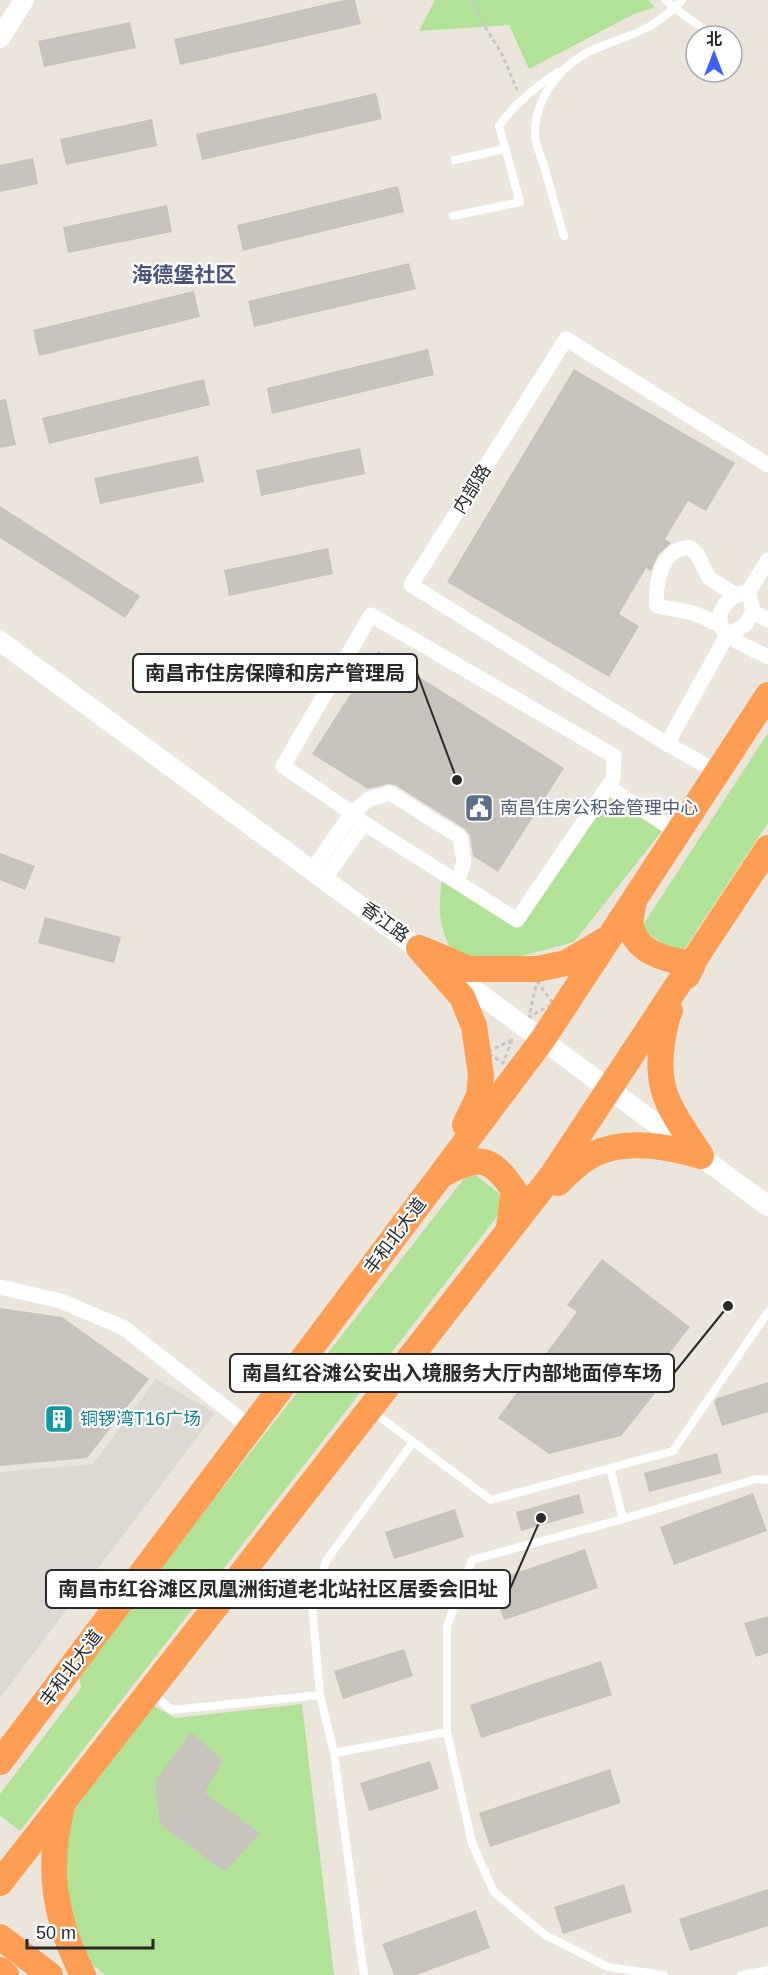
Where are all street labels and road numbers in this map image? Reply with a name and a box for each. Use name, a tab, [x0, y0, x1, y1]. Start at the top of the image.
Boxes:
street label: 内部路	[449, 461, 495, 517]
street label: 香江路	[357, 898, 413, 946]
street label: 丰和北大道	[360, 1194, 430, 1278]
street label: 丰和北大道	[36, 1626, 106, 1710]

